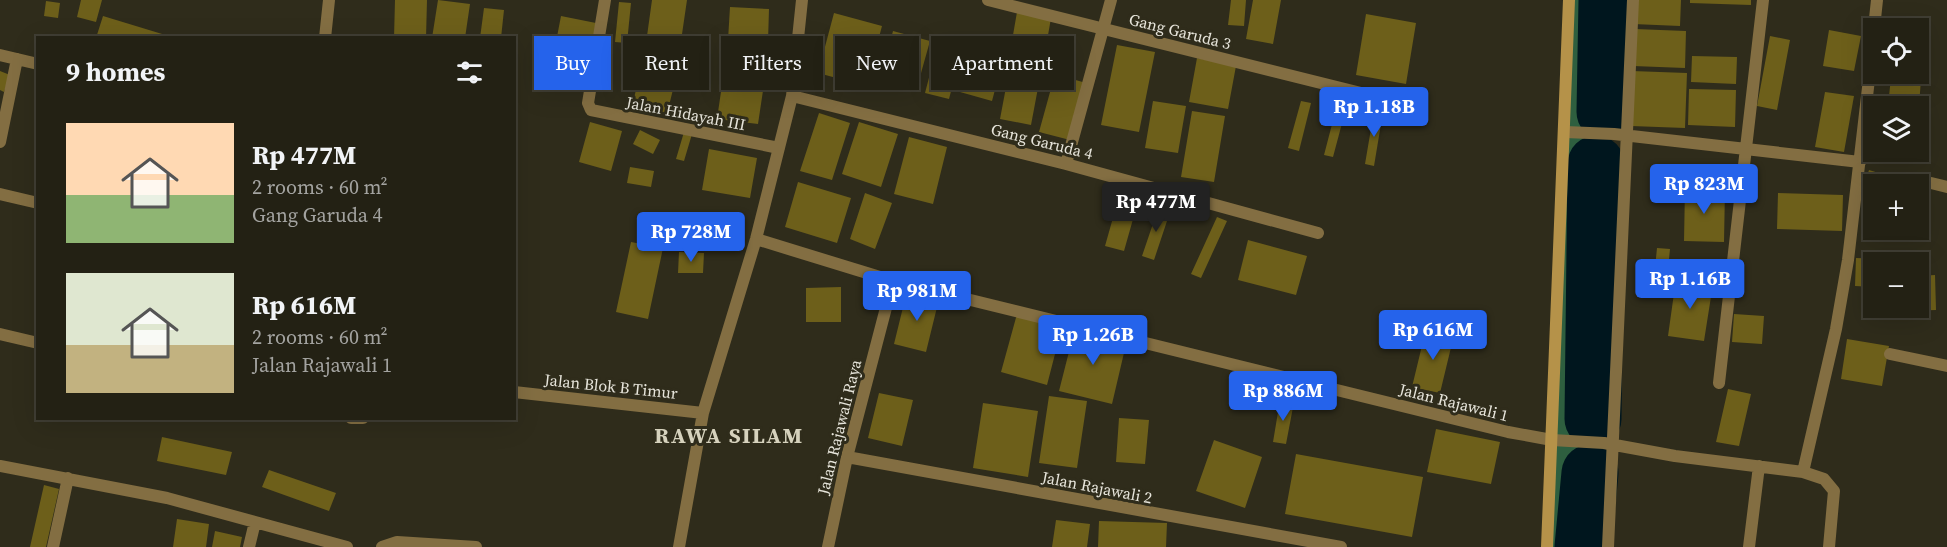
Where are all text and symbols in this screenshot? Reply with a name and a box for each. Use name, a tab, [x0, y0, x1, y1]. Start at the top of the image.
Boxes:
street label: Gang Garuda 3	[1127, 8, 1233, 54]
map controls	[1863, 18, 1929, 318]
button: locate	[1863, 18, 1929, 84]
chip: Buy	[534, 36, 611, 90]
chip: Rent	[623, 36, 709, 90]
chip: Filters	[721, 36, 823, 90]
chip: New	[835, 36, 919, 90]
chip: Apartment	[931, 36, 1074, 90]
text: 9 homes	[66, 54, 165, 90]
icon: filters	[453, 56, 486, 89]
pin: Rp 1.18B	[1312, 87, 1436, 138]
street label: Jalan Hidayah III	[623, 90, 748, 135]
text: Rp 1.18B	[1333, 92, 1415, 120]
button: layers	[1863, 96, 1929, 162]
street label: Gang Garuda 4	[989, 118, 1095, 164]
text: Rp 477M	[252, 137, 356, 173]
icon: home	[114, 147, 186, 219]
pin: Rp 823M	[1649, 164, 1759, 215]
text: Rp 823M	[1664, 169, 1744, 197]
text: 2 rooms · 60 m²	[252, 173, 388, 201]
button: +	[1863, 174, 1929, 240]
pin: Rp 477M	[1101, 182, 1211, 233]
text: Rp 477M	[1116, 187, 1196, 215]
text: Gang Garuda 4	[252, 201, 382, 229]
pin: Rp 728M	[636, 212, 746, 263]
text: Rp 728M	[651, 217, 731, 245]
button: −	[1863, 252, 1929, 318]
pin: Rp 1.16B	[1628, 259, 1752, 310]
text: Rp 1.16B	[1649, 264, 1731, 292]
pin: Rp 981M	[862, 271, 972, 322]
text: Rp 981M	[877, 276, 957, 304]
text: Rp 616M	[252, 287, 356, 323]
icon: home	[114, 297, 186, 369]
pin: Rp 616M	[1378, 310, 1488, 361]
pin: Rp 1.26B	[1031, 315, 1155, 366]
text: Rp 616M	[1393, 315, 1473, 343]
text: Rp 1.26B	[1052, 320, 1134, 348]
text: 2 rooms · 60 m²	[252, 323, 388, 351]
text: Jalan Rajawali 1	[252, 351, 392, 379]
street label: Jalan Rajawali Raya	[811, 356, 867, 498]
street label: Jalan Blok B Timur	[542, 368, 679, 404]
pin: Rp 886M	[1228, 371, 1338, 422]
text: Rp 886M	[1243, 376, 1323, 404]
street label: Jalan Rajawali 1	[1396, 378, 1511, 426]
district label: RAWA SILAM	[654, 420, 804, 450]
street label: Jalan Rajawali 2	[1039, 465, 1154, 508]

